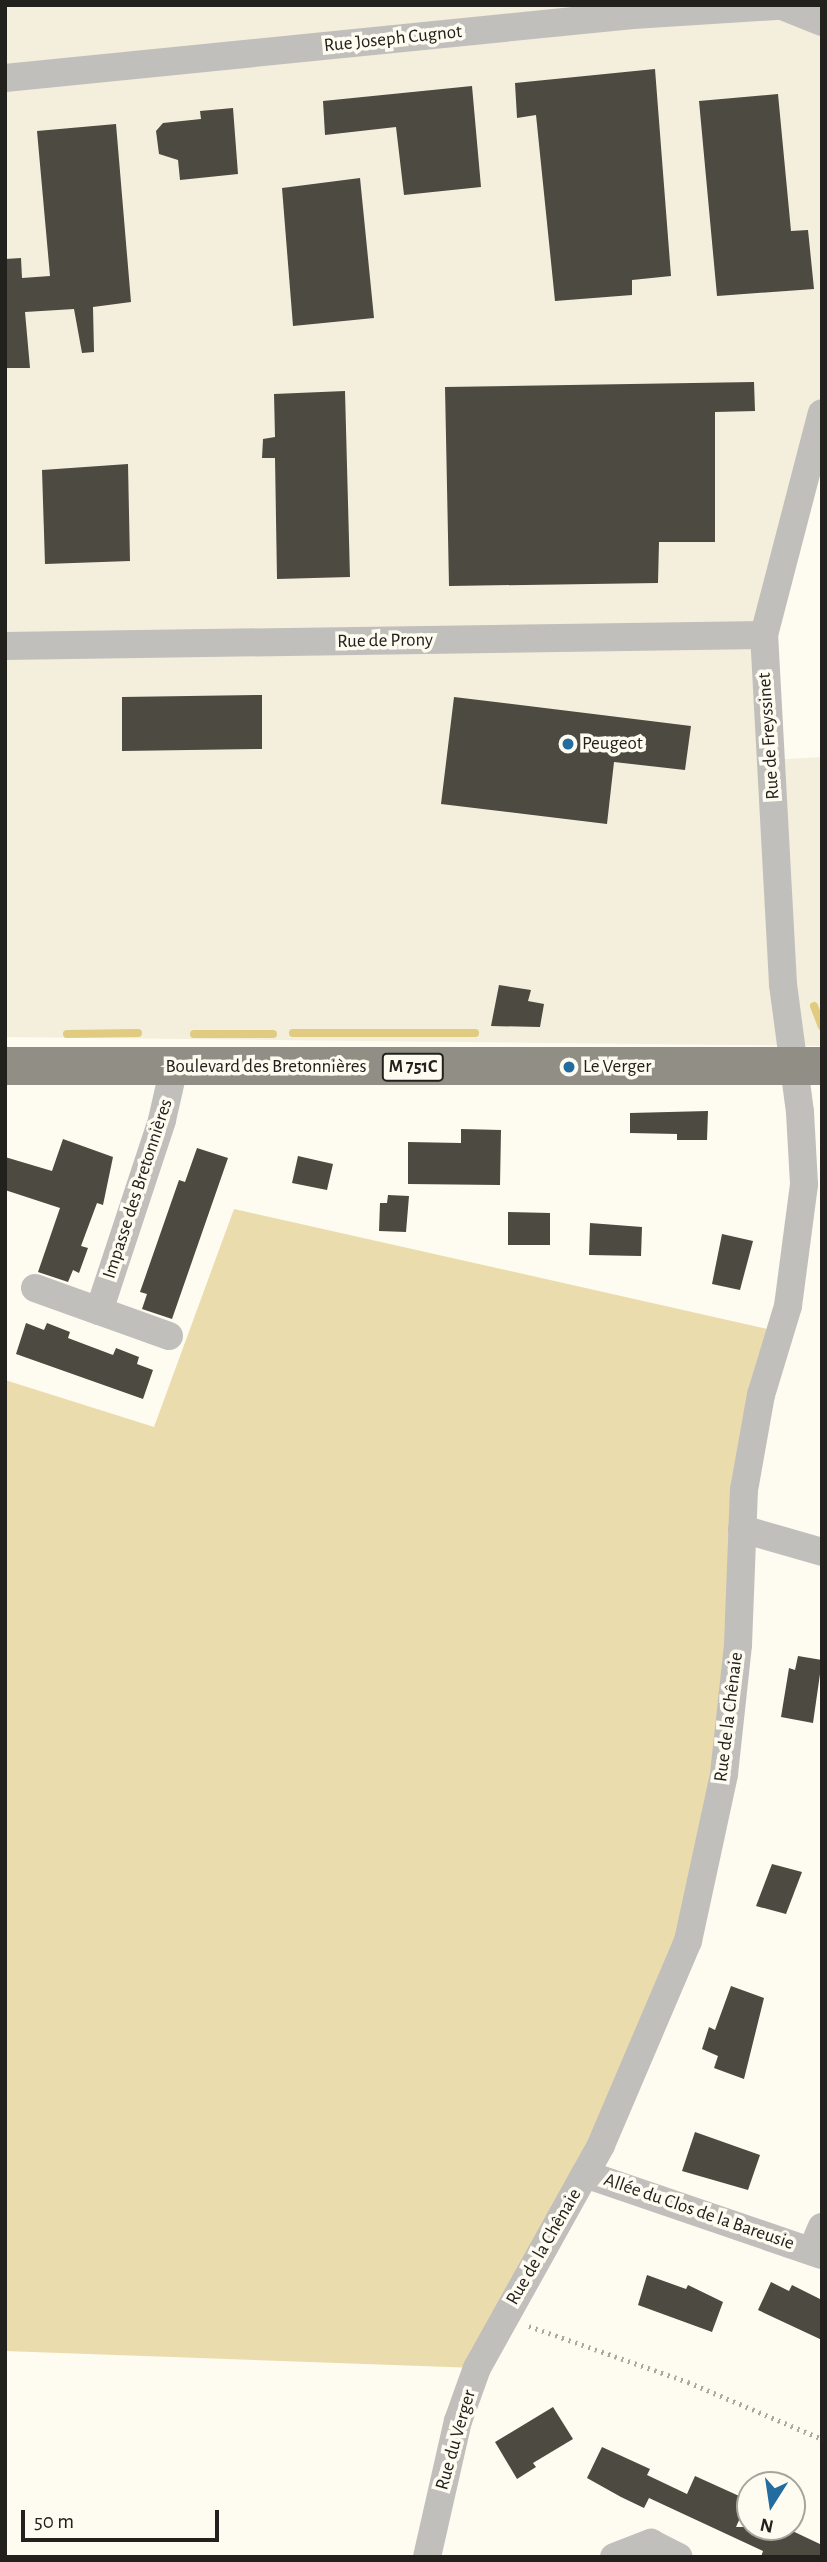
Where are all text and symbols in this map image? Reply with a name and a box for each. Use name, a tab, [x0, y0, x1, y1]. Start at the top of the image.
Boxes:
street label: Rue Joseph Cugnot	[323, 20, 463, 58]
street label: Rue de Prony	[337, 629, 433, 653]
street label: Rue de Freyssinet	[753, 672, 785, 800]
place label: Peugeot	[582, 733, 643, 755]
marker: Peugeot	[560, 736, 576, 752]
road number: M 751C	[382, 1052, 444, 1082]
street label: Boulevard des Bretonnières	[165, 1056, 367, 1078]
place label: Le Verger	[583, 1056, 651, 1078]
marker: Le Verger	[561, 1059, 577, 1075]
street label: Impasse des Bretonnières	[98, 1096, 178, 1282]
street label: Rue de la Chênaie	[710, 1651, 748, 1783]
street label: Allée du Clos de la Bareusie	[601, 2169, 797, 2255]
street label: Rue de la Chênaie	[501, 2185, 587, 2309]
street label: Rue du Verger	[431, 2387, 481, 2493]
north arrow	[736, 2471, 806, 2541]
scale bar	[24, 2496, 222, 2540]
text: 50 m	[34, 2511, 74, 2532]
text: N	[759, 2514, 775, 2536]

